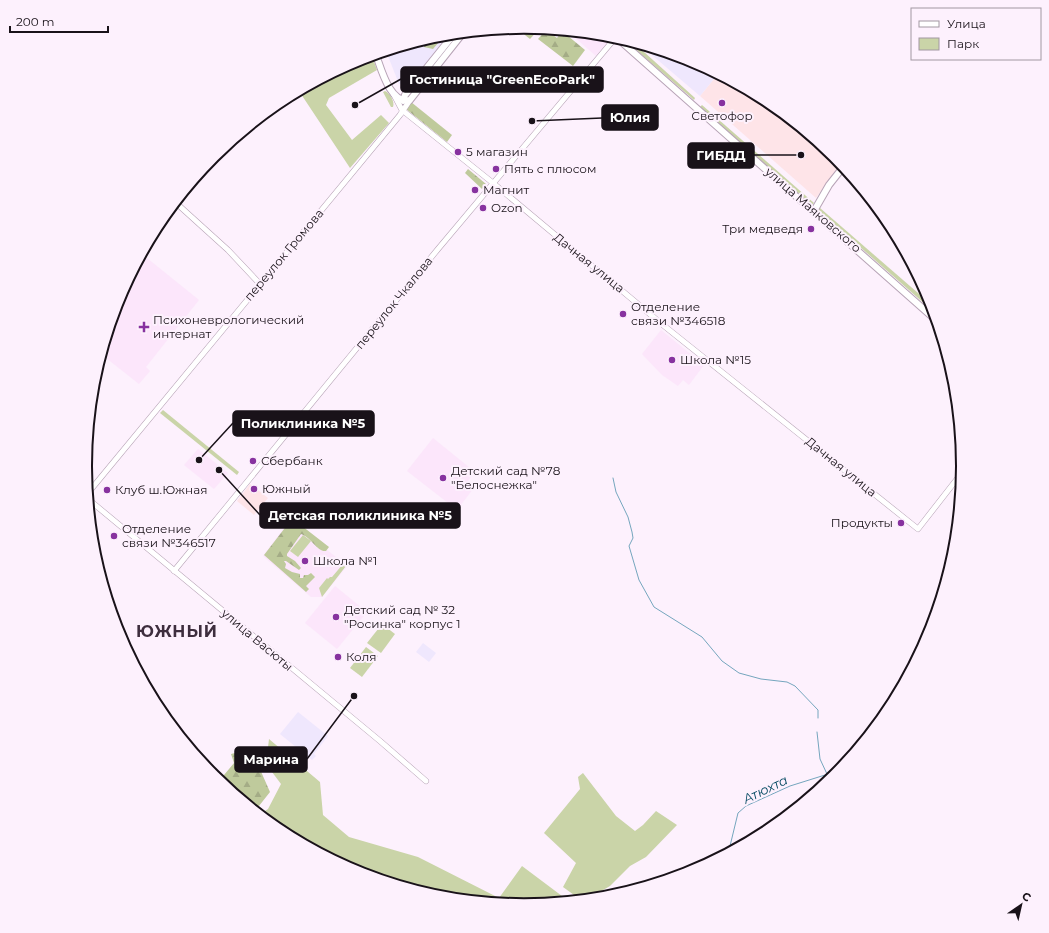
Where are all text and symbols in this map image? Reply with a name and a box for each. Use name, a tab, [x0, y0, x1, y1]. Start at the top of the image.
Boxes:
scale bar	[10, 8, 108, 34]
legend	[911, 8, 1041, 60]
text: 200 m	[16, 14, 55, 29]
text: Улица	[947, 16, 986, 31]
text: Парк	[947, 36, 979, 51]
callout: Гостиница "GreenEcoPark"	[401, 67, 603, 92]
text: Гостиница "GreenEcoPark"	[409, 71, 595, 87]
marker: Светофор	[717, 98, 727, 108]
callout: Юлия	[602, 105, 658, 130]
place label: Светофор	[691, 108, 753, 123]
text: Юлия	[610, 109, 650, 125]
callout: ГИБДД	[688, 143, 754, 168]
place label: 5 магазин	[466, 144, 528, 159]
marker: 5 магазин	[453, 147, 463, 157]
text: ГИБДД	[696, 147, 746, 163]
place label: Пять с плюсом	[504, 161, 596, 176]
street label: улица Маяковского	[761, 163, 865, 256]
marker: Пять с плюсом	[491, 164, 501, 174]
place label: Магнит	[483, 182, 530, 197]
marker: Магнит	[470, 185, 480, 195]
place label: Ozon	[491, 200, 523, 215]
marker: Ozon	[478, 203, 488, 213]
street label: переулок Громова	[241, 206, 326, 304]
place label: Три медведя	[722, 221, 803, 236]
marker: Три медведя	[806, 224, 816, 234]
street label: Дачная улица	[551, 230, 628, 296]
street label: переулок Чкалова	[352, 253, 436, 352]
place label: Отделение связи №346518	[631, 299, 726, 328]
marker: Отделение связи №346518	[618, 309, 628, 319]
place label: Психоневрологический интернат	[153, 312, 304, 341]
marker: Психоневрологический интернат	[138, 321, 150, 333]
place label: Школа №15	[680, 352, 751, 367]
marker: Школа №15	[667, 355, 677, 365]
callout: Поликлиника №5	[233, 411, 374, 436]
text: Поликлиника №5	[241, 415, 366, 431]
street label: Дачная улица	[803, 434, 880, 500]
place label: Сбербанк	[261, 453, 323, 468]
marker: Сбербанк	[248, 456, 258, 466]
place label: Детский сад №78 "Белоснежка"	[451, 463, 561, 492]
marker: Детский сад №78 "Белоснежка"	[438, 473, 448, 483]
place label: Южный	[262, 481, 311, 496]
place label: Клуб ш.Южная	[115, 482, 207, 497]
marker: Южный	[249, 484, 259, 494]
marker: Клуб ш.Южная	[102, 485, 112, 495]
callout: Детская поликлиника №5	[260, 503, 460, 528]
text: Детская поликлиника №5	[268, 507, 452, 523]
place label: Продукты	[831, 515, 893, 530]
marker: Продукты	[896, 518, 906, 528]
place label: Отделение связи №346517	[122, 521, 216, 550]
marker: Отделение связи №346517	[109, 531, 119, 541]
place label: Школа №1	[313, 553, 377, 568]
marker: Школа №1	[300, 556, 310, 566]
place label: Детский сад № 32 "Росинка" корпус 1	[344, 602, 461, 631]
street label: улица Васюты	[218, 605, 296, 674]
marker: Детский сад № 32 "Росинка" корпус 1	[331, 612, 341, 622]
district label: ЮЖНЫЙ	[136, 621, 218, 641]
place label: Коля	[346, 649, 377, 664]
marker: Коля	[333, 652, 343, 662]
callout: Марина	[235, 747, 307, 772]
text: Марина	[243, 751, 299, 767]
water label: Атюхта	[739, 771, 790, 807]
north arrow	[1001, 885, 1041, 925]
text: С	[1019, 889, 1034, 905]

